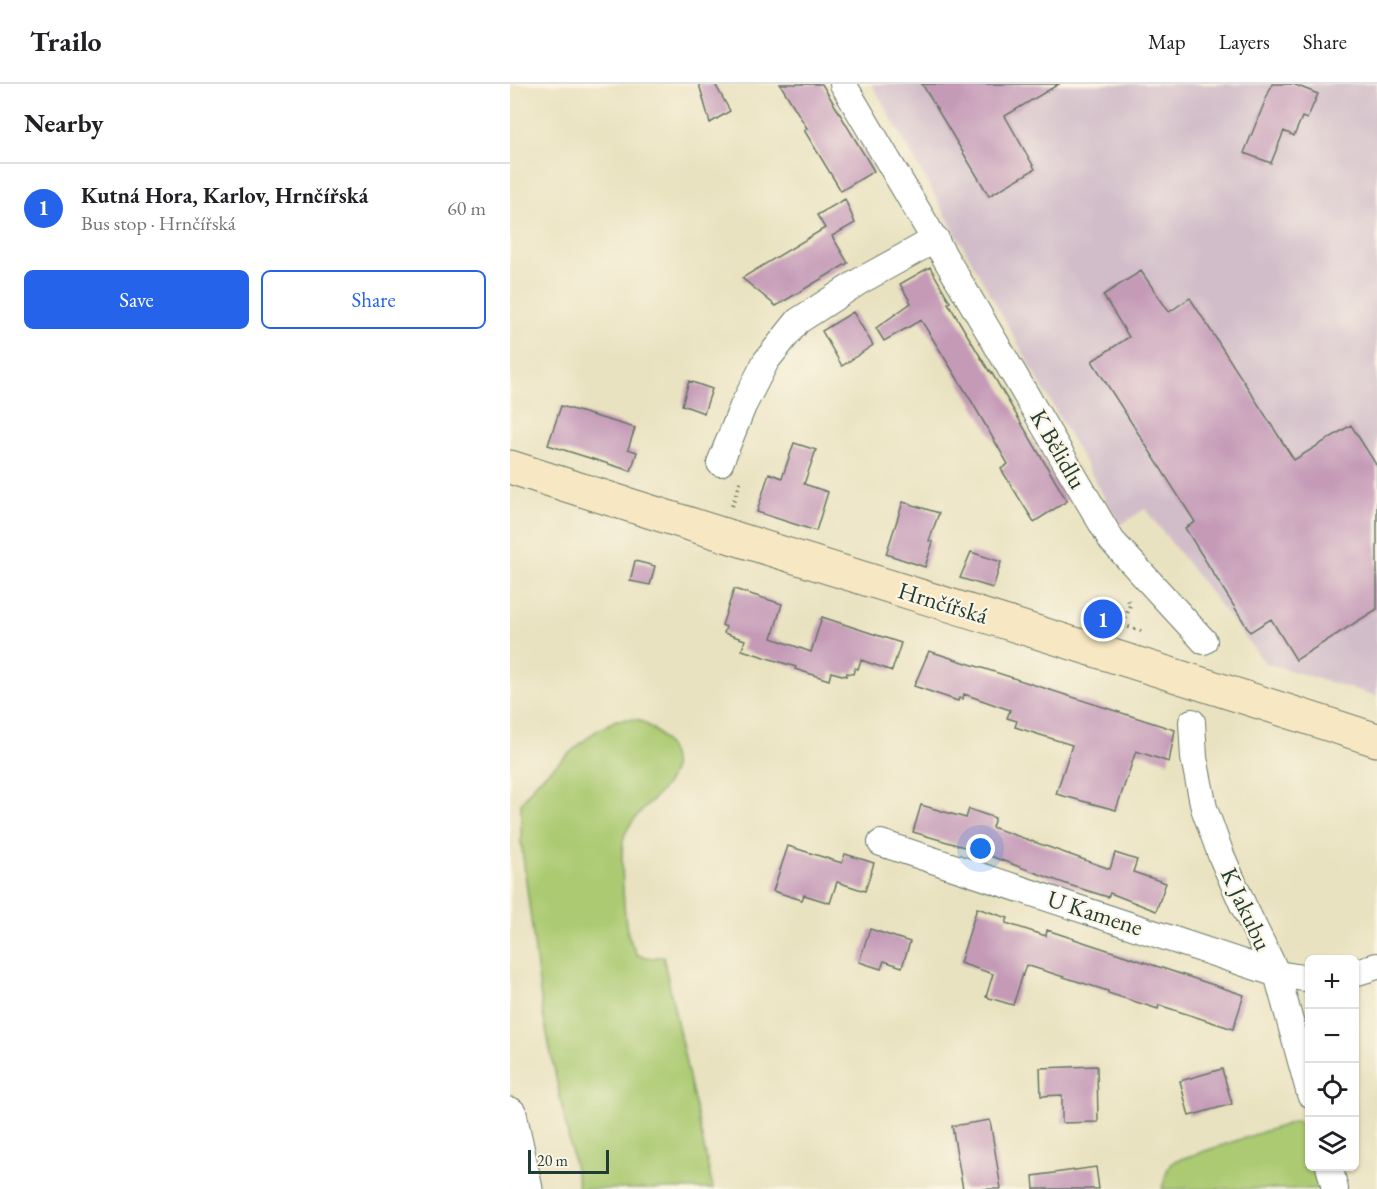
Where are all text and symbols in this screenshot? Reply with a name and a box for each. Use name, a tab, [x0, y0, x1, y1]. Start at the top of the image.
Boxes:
text: Trailo	[30, 23, 102, 59]
text: Map	[1148, 28, 1186, 55]
text: Layers	[1219, 28, 1270, 55]
text: Share	[1303, 28, 1347, 55]
text: Nearby	[24, 106, 104, 140]
text: Kutná Hora, Karlov, Hrnčířská	[81, 181, 368, 210]
text: 1	[38, 195, 49, 221]
text: 60 m	[447, 195, 486, 221]
text: Bus stop · Hrnčířská	[81, 210, 236, 236]
button: Save	[24, 270, 249, 329]
button: Share	[261, 270, 486, 329]
street label: K Bělidlu	[1023, 403, 1094, 494]
street label: Hrnčířská	[894, 574, 992, 631]
pin: 1	[1084, 596, 1122, 642]
your location	[966, 834, 995, 863]
street label: K Jakubu	[1214, 862, 1279, 955]
street label: U Kamene	[1044, 883, 1147, 942]
map controls	[1305, 955, 1359, 1171]
button: +	[1305, 955, 1359, 1009]
button: −	[1305, 1009, 1359, 1063]
button: locate	[1305, 1063, 1359, 1117]
button: layers	[1305, 1117, 1359, 1171]
scale bar	[528, 1147, 609, 1174]
text: 20 m	[537, 1150, 568, 1171]

